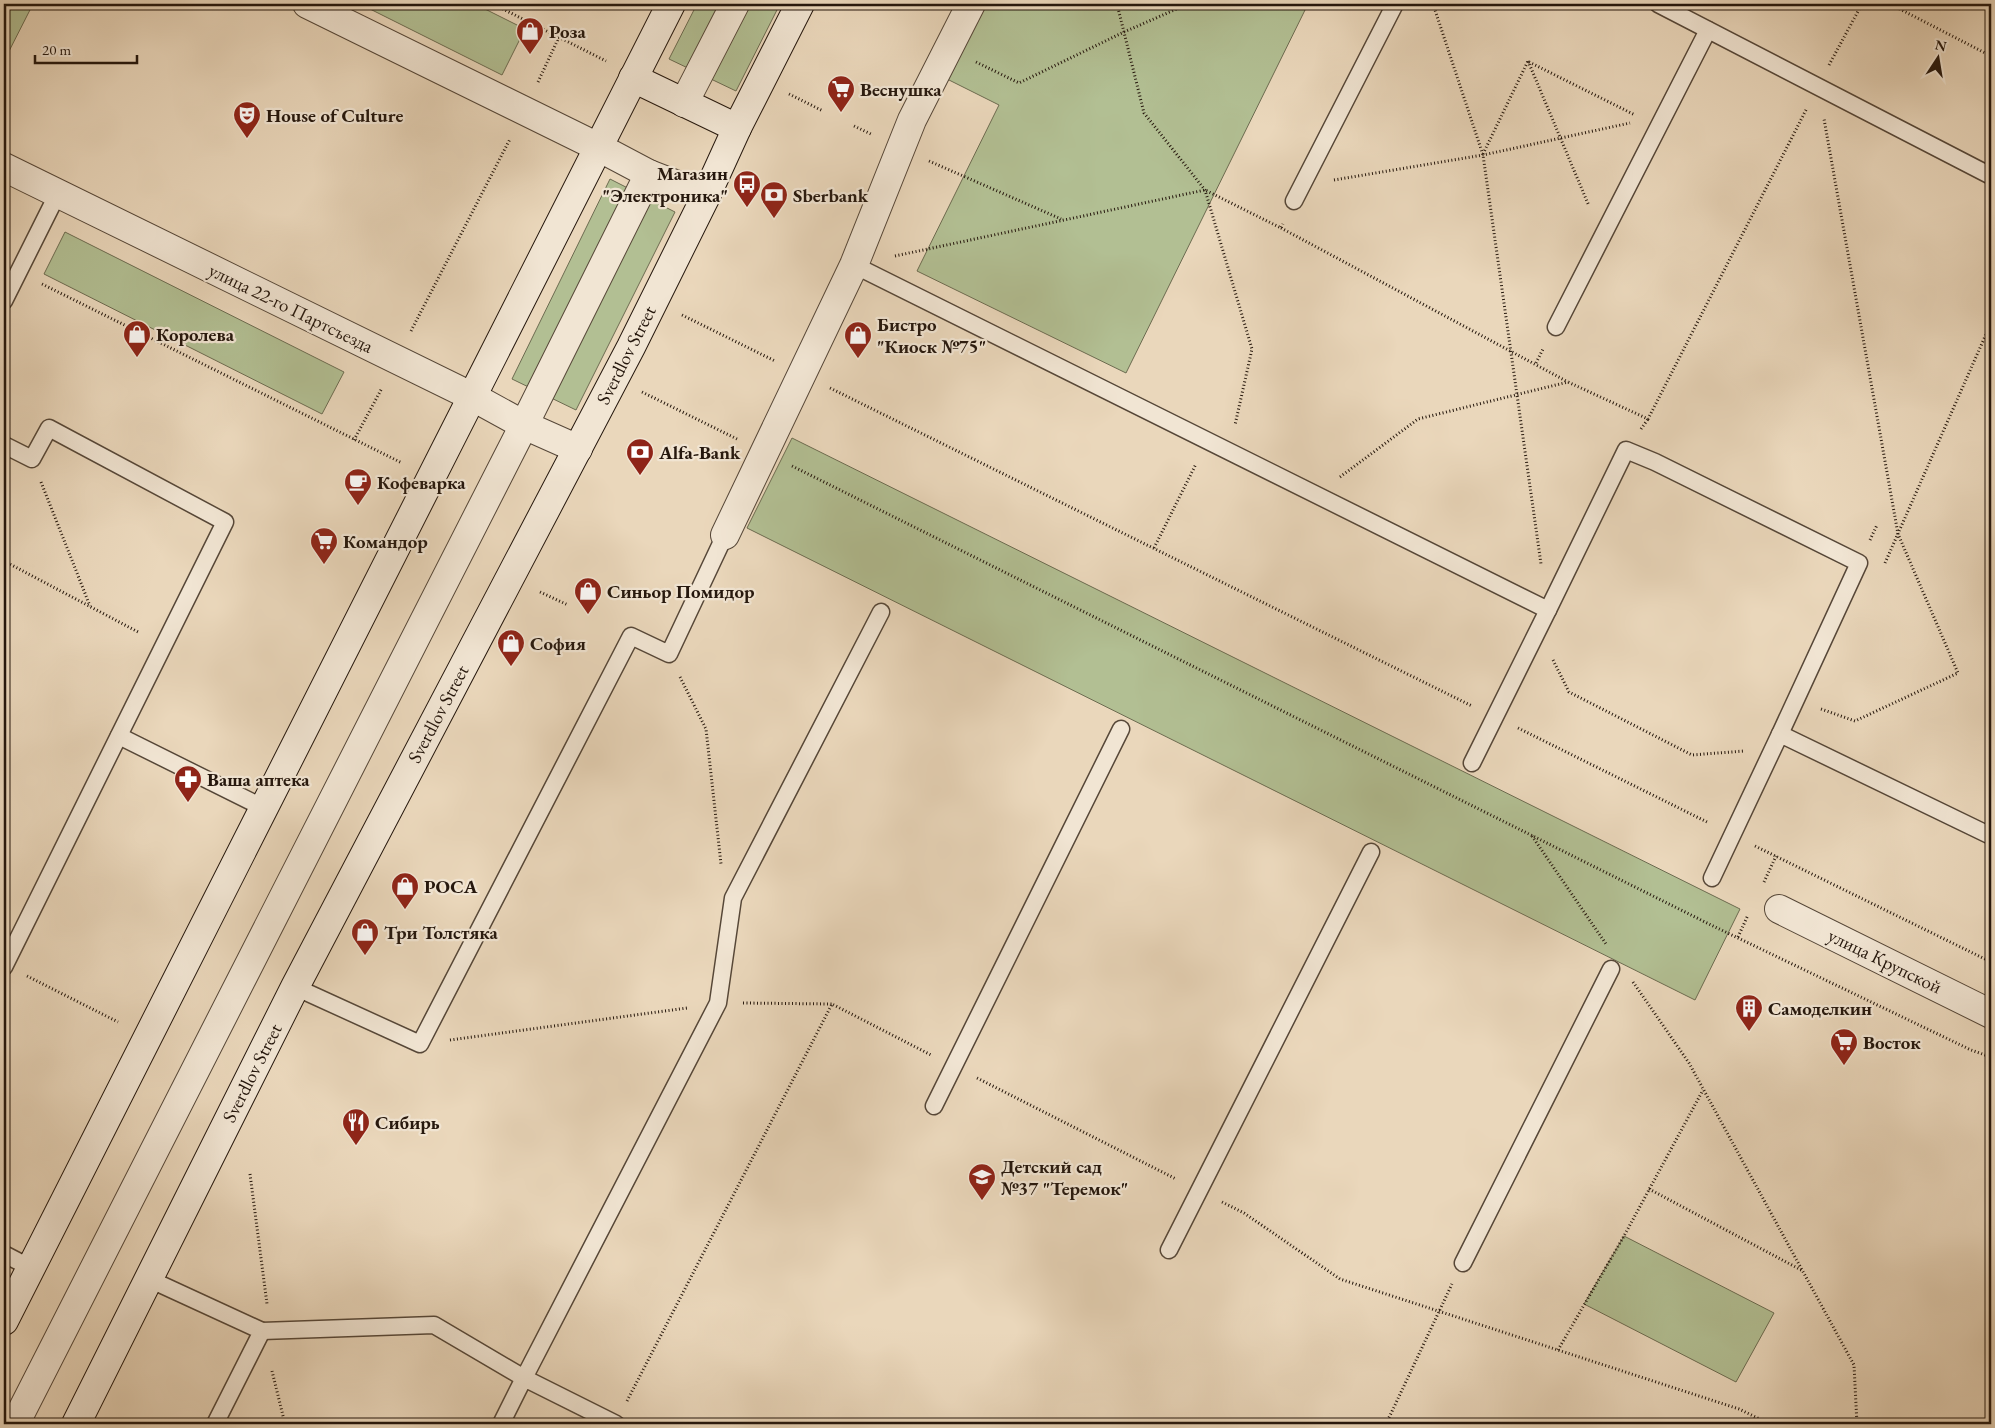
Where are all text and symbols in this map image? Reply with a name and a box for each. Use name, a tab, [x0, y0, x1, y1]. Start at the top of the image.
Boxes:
shop icon: Роза	[515, 16, 545, 55]
place label: Роза	[549, 19, 586, 44]
scale bar	[35, 32, 138, 64]
north arrow	[1912, 32, 1962, 82]
text: N	[1933, 35, 1949, 55]
text: 20 m	[42, 40, 71, 59]
supermarket icon: Веснушка	[826, 74, 856, 113]
place label: Веснушка	[860, 77, 942, 102]
theatre icon: House of Culture	[232, 100, 262, 139]
place label: House of Culture	[266, 103, 403, 128]
place label: Магазин "Электроника"	[603, 161, 728, 208]
bus stop icon: Магазин "Электроника"	[732, 169, 762, 208]
bank icon: Sberbank	[759, 180, 789, 219]
place label: Sberbank	[793, 183, 869, 208]
street label: улица 22-го Партсъезда	[205, 257, 378, 359]
street label: Sverdlov Street	[590, 301, 662, 409]
place label: Бистро "Киоск №75"	[877, 312, 986, 359]
shop icon: Королева	[122, 319, 152, 358]
shop icon: Бистро "Киоск №75"	[843, 320, 873, 359]
place label: Королева	[156, 322, 235, 347]
bank icon: Alfa-Bank	[625, 437, 655, 476]
place label: Alfa-Bank	[658, 440, 741, 465]
cafe icon: Кофеварка	[343, 467, 373, 506]
place label: Кофеварка	[377, 470, 466, 495]
supermarket icon: Командор	[309, 526, 339, 565]
place label: Командор	[343, 529, 428, 554]
shop icon: Синьор Помидор	[573, 576, 603, 615]
place label: Синьор Помидор	[607, 579, 755, 604]
shop icon: София	[496, 628, 526, 667]
place label: София	[530, 631, 586, 656]
street label: Sverdlov Street	[402, 661, 474, 767]
pharmacy icon: Ваша аптека	[173, 764, 203, 803]
place label: Ваша аптека	[207, 767, 310, 792]
shop icon: РОСА	[390, 871, 420, 910]
place label: РОСА	[424, 874, 478, 899]
shop icon: Три Толстяка	[350, 917, 380, 956]
place label: Три Толстяка	[384, 920, 499, 945]
street label: улица Крупской	[1824, 923, 1946, 999]
building icon: Самоделкин	[1734, 993, 1764, 1032]
place label: Самоделкин	[1768, 996, 1872, 1021]
street label: Sverdlov Street	[216, 1019, 288, 1127]
supermarket icon: Восток	[1829, 1027, 1859, 1066]
place label: Восток	[1863, 1030, 1921, 1055]
restaurant icon: Сибирь	[341, 1107, 371, 1146]
place label: Сибирь	[375, 1110, 440, 1135]
place label: Детский сад №37 "Теремок"	[1001, 1154, 1128, 1201]
school or university icon: Детский сад №37 "Теремок"	[967, 1162, 997, 1201]

